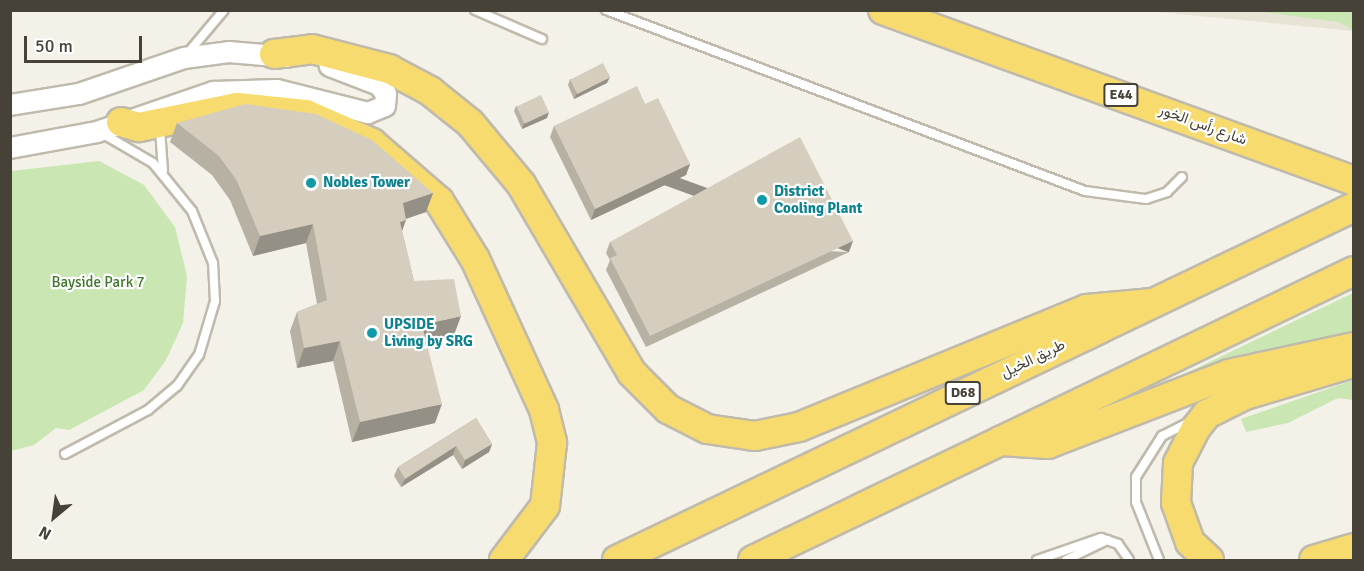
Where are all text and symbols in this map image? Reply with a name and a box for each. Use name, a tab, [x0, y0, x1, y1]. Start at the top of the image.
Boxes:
scale bar	[27, 24, 146, 62]
text: 50 m	[35, 35, 73, 57]
road number: E44	[1103, 84, 1139, 106]
street label: شارع رأس الخور	[1157, 101, 1249, 149]
place label: Nobles Tower	[323, 174, 410, 192]
marker: Nobles Tower	[304, 176, 318, 190]
place label: District Cooling Plant	[774, 182, 862, 217]
marker: District Cooling Plant	[755, 193, 769, 207]
park label: Bayside Park 7	[51, 274, 145, 292]
place label: UPSIDE Living by SRG	[384, 315, 473, 350]
marker: UPSIDE Living by SRG	[365, 326, 379, 340]
street label: طريق الخيل	[998, 336, 1068, 382]
road number: D68	[944, 382, 982, 404]
north arrow	[24, 487, 84, 547]
text: N	[36, 521, 55, 544]

